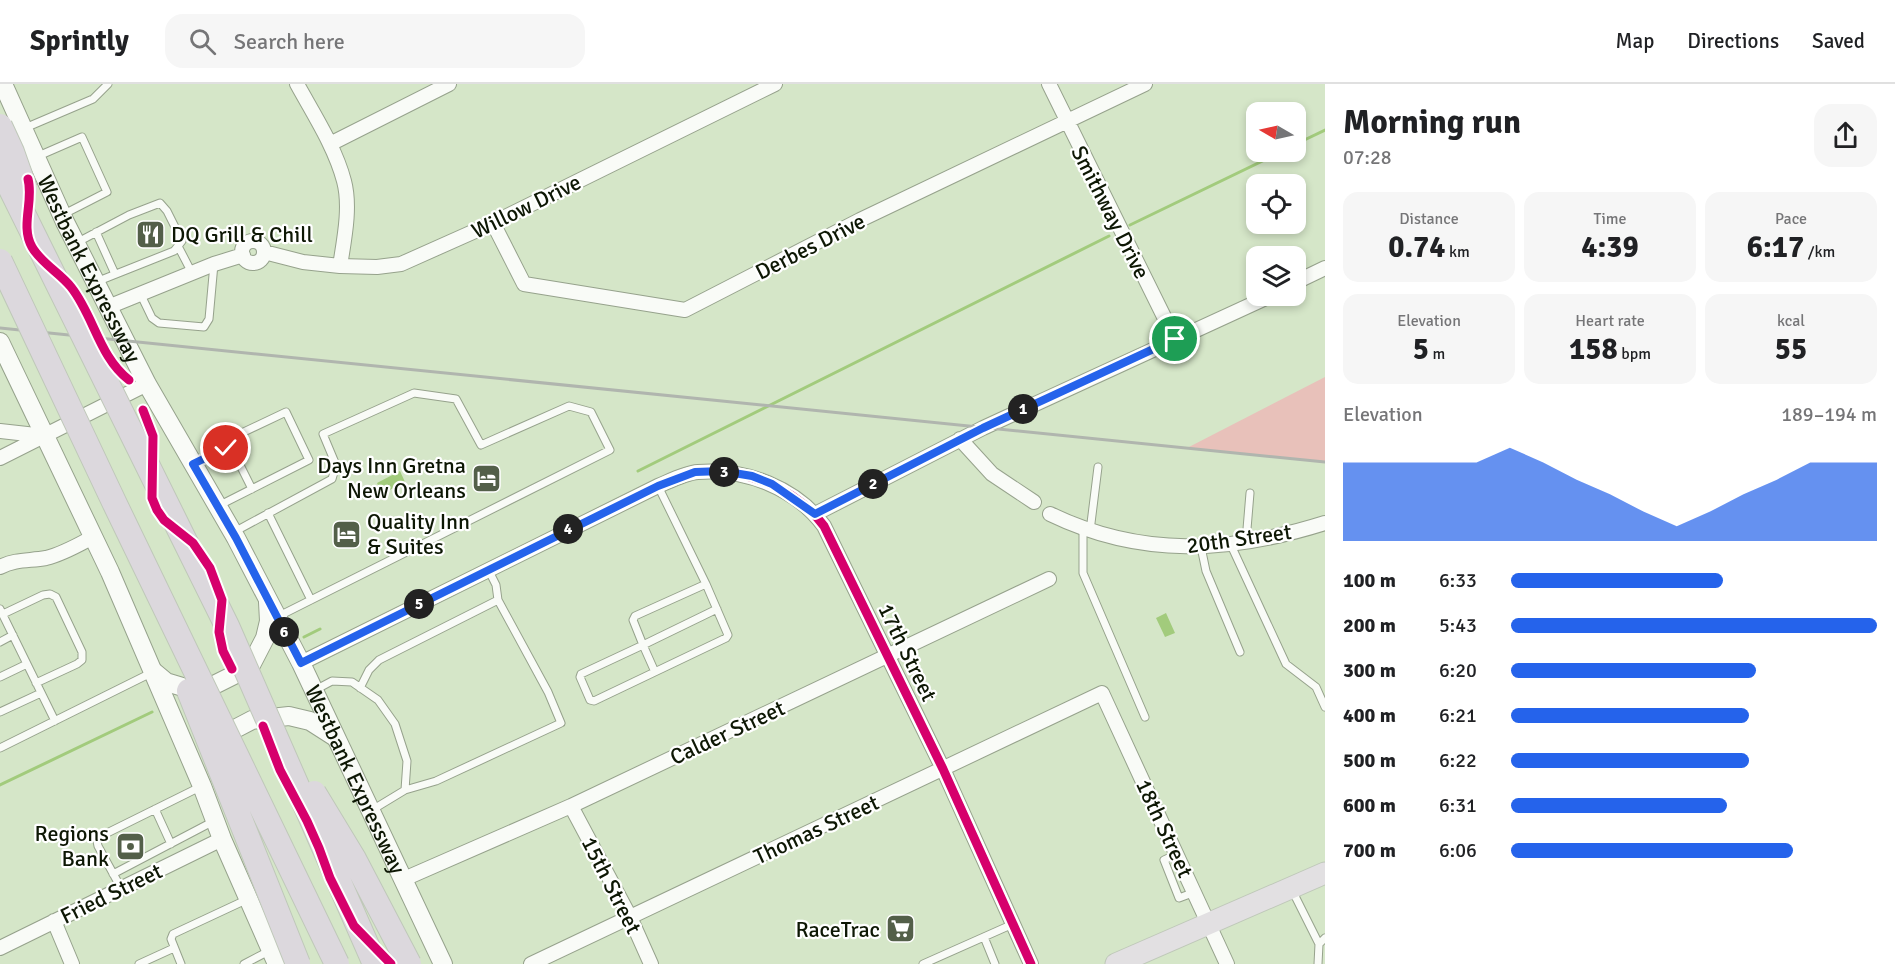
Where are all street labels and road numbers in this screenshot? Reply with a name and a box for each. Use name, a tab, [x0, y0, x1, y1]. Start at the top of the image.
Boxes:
street label: Smithway Drive	[1065, 141, 1156, 283]
street label: Willow Drive	[467, 168, 585, 245]
street label: Westbank Expressway	[32, 171, 147, 368]
street label: Derbes Drive	[751, 207, 870, 286]
street label: 20th Street	[1185, 518, 1294, 559]
street label: 17th Street	[872, 599, 943, 706]
street label: Westbank Expressway	[299, 680, 412, 879]
street label: Calder Street	[666, 694, 789, 771]
street label: 18th Street	[1130, 775, 1199, 882]
street label: Thomas Street	[749, 789, 883, 870]
street label: 15th Street	[576, 832, 648, 939]
street label: Fried Street	[56, 857, 167, 930]

